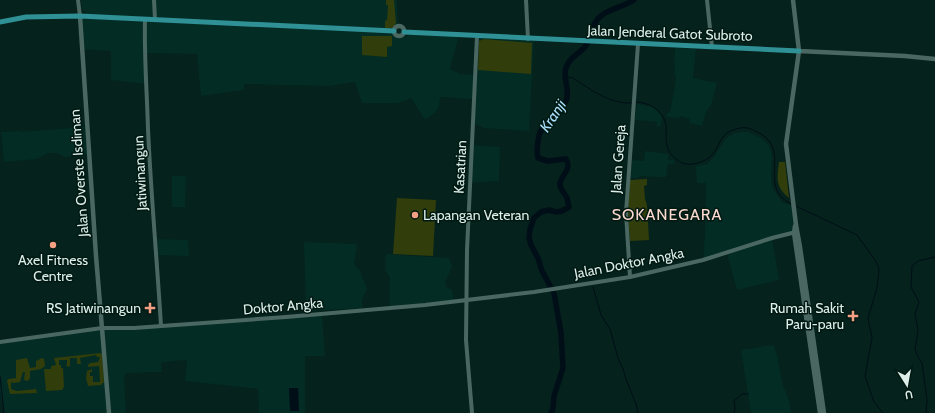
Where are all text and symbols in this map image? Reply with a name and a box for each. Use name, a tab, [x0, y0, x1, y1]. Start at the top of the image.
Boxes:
street label: Jalan Jenderal Gatot Subroto	[586, 21, 753, 45]
water label: Kranji	[536, 96, 571, 135]
street label: Jalan Overste Isdiman	[66, 108, 93, 238]
street label: Jalan Gereja	[607, 124, 629, 195]
street label: Jatiwinangun	[129, 135, 151, 212]
street label: Kasatrian	[450, 140, 470, 194]
district label: SOKANEGARA	[612, 205, 722, 224]
place label: Lapangan Veteran	[423, 206, 529, 224]
marker: Lapangan Veteran	[410, 210, 420, 220]
marker: Axel Fitness Centre	[48, 240, 58, 250]
street label: Jalan Doktor Angka	[572, 243, 686, 283]
place label: Axel Fitness Centre	[18, 251, 88, 285]
street label: Doktor Angka	[242, 294, 324, 318]
place label: RS Jatiwinangun	[46, 299, 141, 317]
place label: Rumah Sakit Paru-paru	[770, 299, 844, 333]
marker: RS Jatiwinangun	[144, 302, 156, 314]
marker: Rumah Sakit Paru-paru	[847, 310, 859, 322]
north arrow	[887, 365, 927, 405]
text: U	[904, 387, 914, 402]

